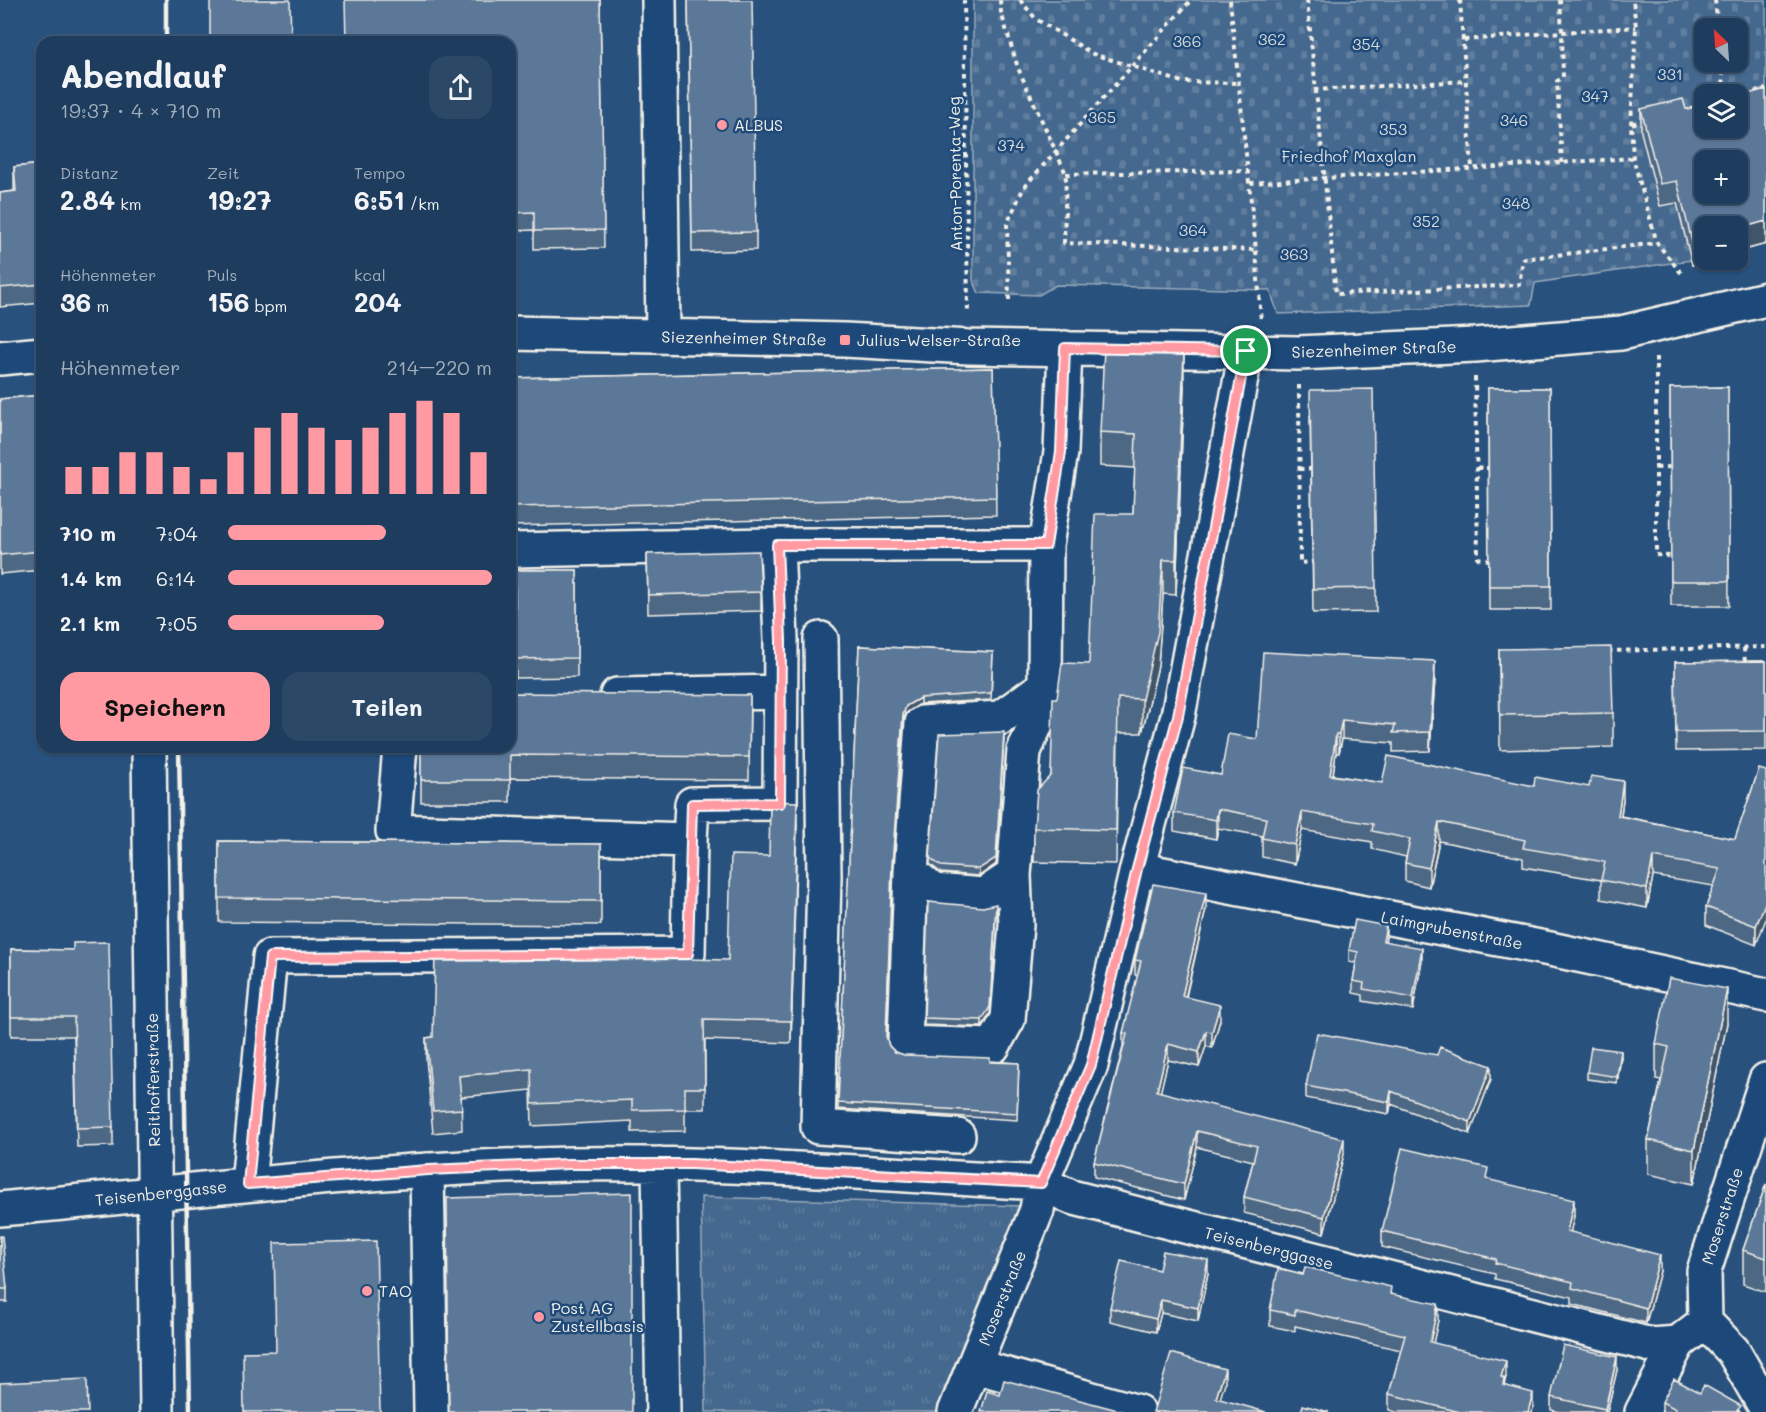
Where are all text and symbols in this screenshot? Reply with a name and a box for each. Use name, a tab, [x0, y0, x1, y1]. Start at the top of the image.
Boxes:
north arrow	[1694, 18, 1748, 72]
map controls	[1694, 18, 1748, 270]
park label: 362	[1258, 28, 1286, 49]
park label: 366	[1173, 30, 1201, 51]
park label: 354	[1352, 33, 1381, 54]
text: Abendlauf	[60, 53, 226, 96]
button: share	[429, 56, 492, 119]
park label: 331	[1657, 63, 1683, 84]
button: layers	[1694, 84, 1748, 138]
park label: 347	[1581, 85, 1609, 106]
street label: Anton-Porenta-Weg	[943, 96, 966, 252]
text: 19:37 · 4 × 710 m	[60, 97, 221, 123]
park label: 365	[1088, 106, 1116, 127]
park label: 346	[1500, 109, 1528, 130]
place label: ALBUS	[734, 114, 783, 135]
marker: ALBUS	[715, 118, 729, 132]
park label: 353	[1379, 118, 1407, 139]
park label: 374	[997, 134, 1025, 155]
park label: Friedhof Maxglan	[1282, 145, 1416, 166]
button: +	[1694, 150, 1748, 204]
text: Distanz	[60, 162, 118, 183]
text: Zeit	[207, 162, 240, 183]
text: Tempo	[354, 162, 405, 183]
text: 2.84	[60, 183, 115, 217]
text: 19:27	[207, 183, 271, 217]
text: 6:51	[354, 183, 405, 217]
park label: 348	[1502, 192, 1531, 213]
text: km	[115, 193, 142, 214]
text: /km	[405, 193, 439, 214]
park label: 352	[1412, 210, 1440, 231]
button: −	[1694, 216, 1748, 270]
park label: 364	[1179, 219, 1208, 240]
park label: 363	[1280, 243, 1308, 264]
text: Höhenmeter	[60, 264, 156, 285]
text: Puls	[207, 264, 237, 285]
text: kcal	[354, 264, 386, 285]
text: 36	[60, 285, 91, 319]
text: 156	[207, 285, 249, 319]
text: 204	[354, 285, 402, 319]
text: m	[91, 295, 109, 316]
text: bpm	[249, 295, 287, 316]
pin	[1220, 325, 1271, 376]
street label: Siezenheimer Straße	[661, 326, 827, 349]
place label: Julius-Welser-Straße	[857, 329, 1021, 350]
marker: Julius-Welser-Straße	[838, 333, 852, 347]
icon: arrive	[1229, 334, 1262, 367]
street label: Siezenheimer Straße	[1291, 335, 1457, 362]
text: Höhenmeter	[60, 354, 180, 380]
text: 214–220 m	[387, 354, 492, 380]
text: 710 m	[60, 520, 116, 546]
text: 7:04	[156, 520, 197, 546]
text: 1.4 km	[60, 565, 122, 591]
text: 6:14	[156, 565, 195, 591]
text: 2.1 km	[60, 610, 120, 636]
text: 7:05	[156, 610, 197, 636]
button: Speichern	[60, 672, 270, 741]
button: Teilen	[282, 672, 492, 741]
street label: Laimgrubenstraße	[1379, 905, 1525, 954]
street label: Reithofferstraße	[141, 1013, 164, 1147]
street label: Moserstraße	[1696, 1165, 1747, 1267]
street label: Teisenberggasse	[94, 1175, 228, 1210]
street label: Teisenberggasse	[1202, 1221, 1336, 1274]
street label: Moserstraße	[973, 1247, 1030, 1348]
place label: TAO	[379, 1280, 412, 1301]
marker: TAO	[360, 1284, 374, 1298]
place label: Post AG Zustellbasis	[551, 1297, 644, 1336]
marker: Post AG Zustellbasis	[532, 1310, 546, 1324]

